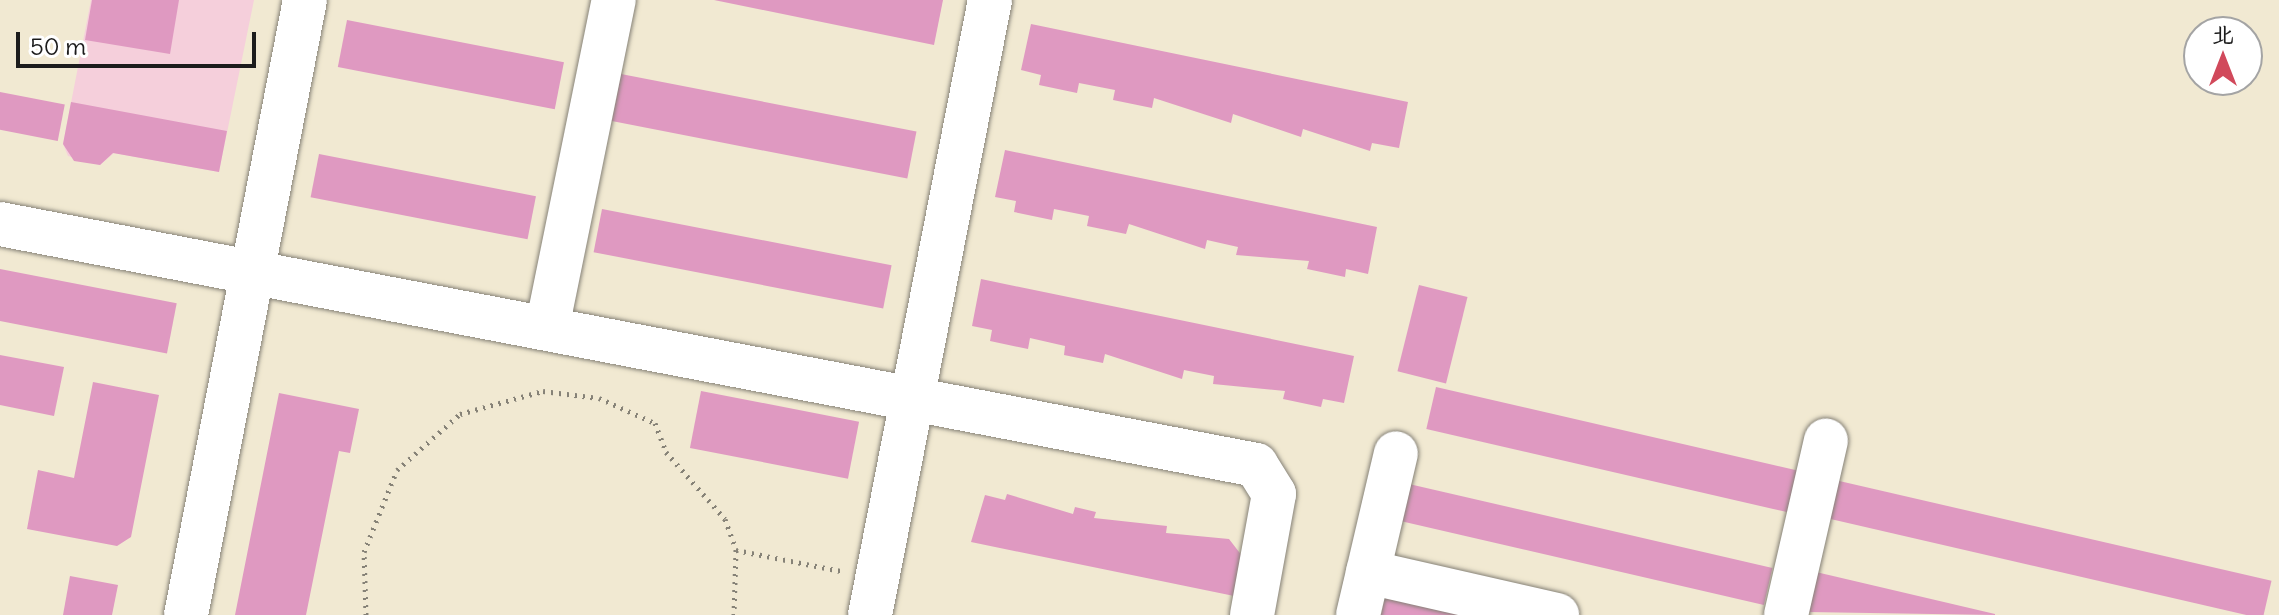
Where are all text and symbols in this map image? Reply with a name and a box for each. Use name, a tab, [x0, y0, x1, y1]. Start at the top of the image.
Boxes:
scale bar	[20, 16, 260, 66]
north arrow	[2183, 16, 2263, 96]
text: 北	[2212, 20, 2234, 48]
text: 50 m	[30, 31, 86, 61]

